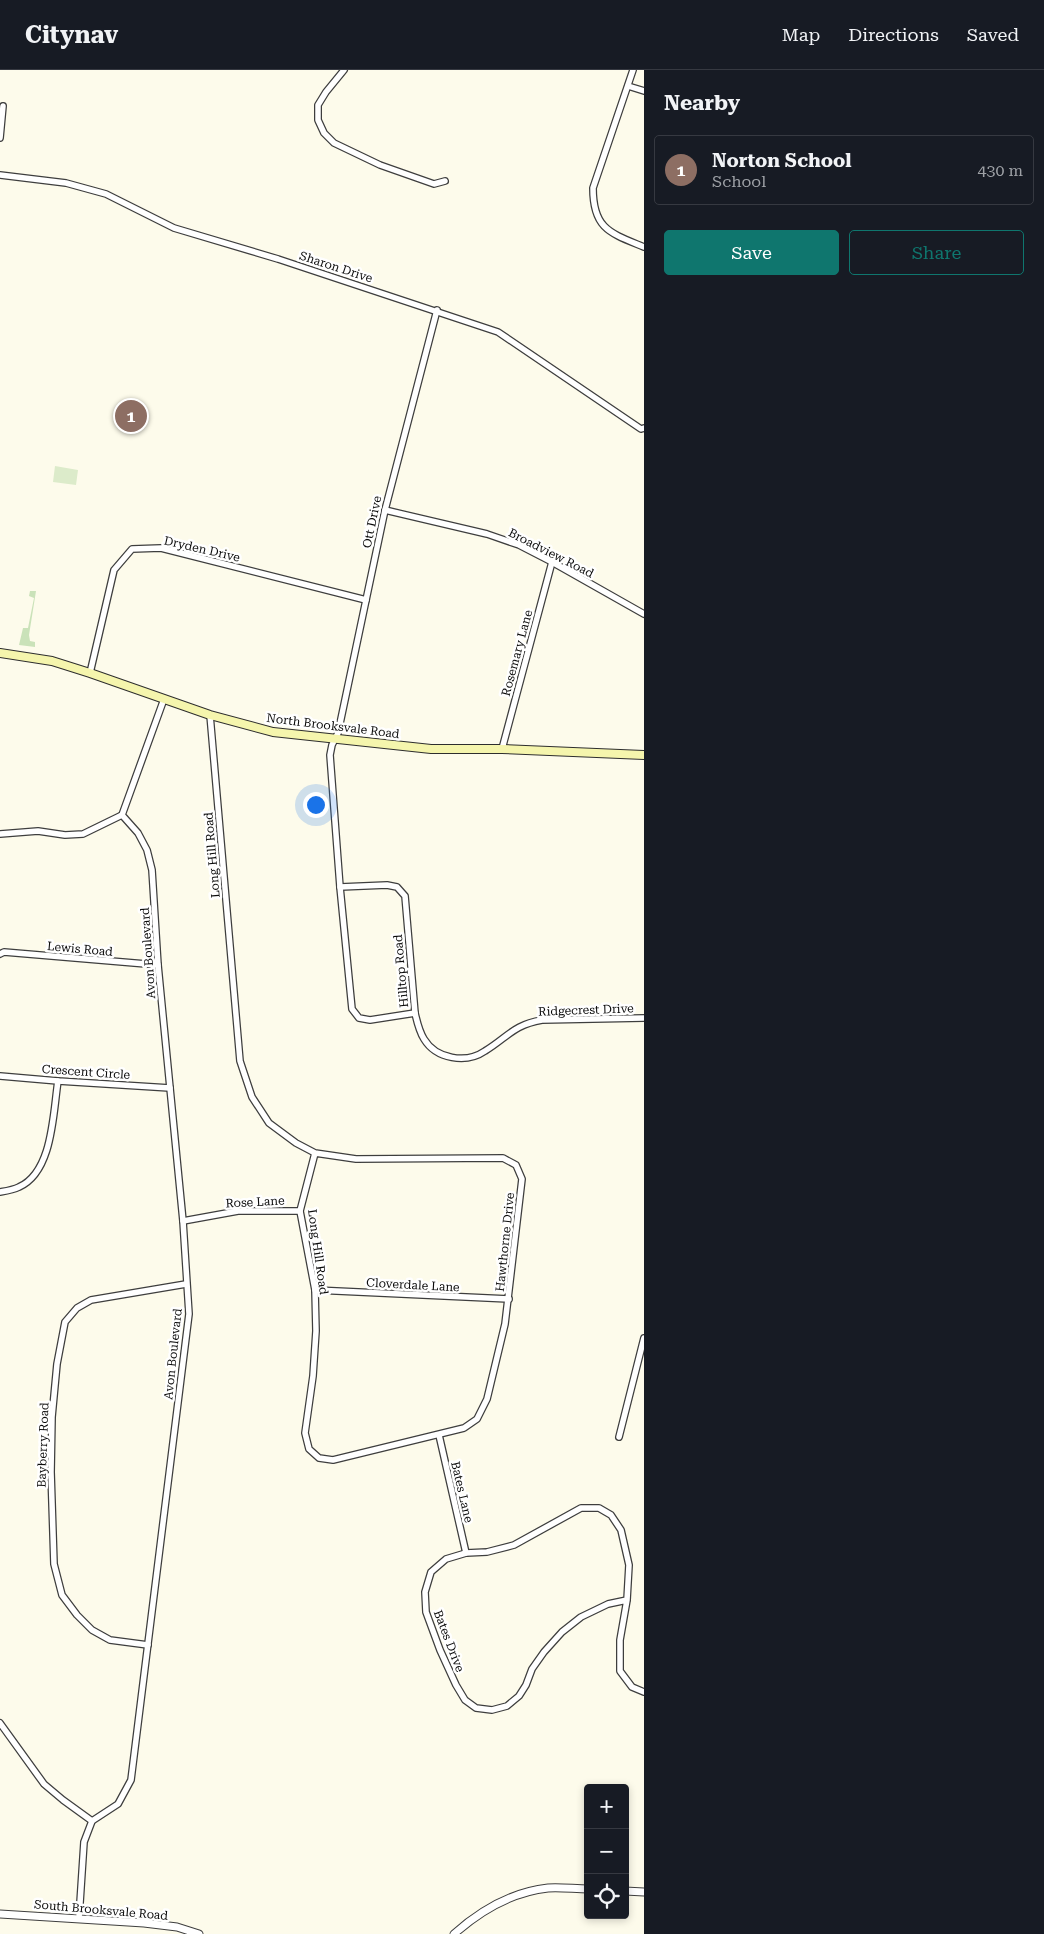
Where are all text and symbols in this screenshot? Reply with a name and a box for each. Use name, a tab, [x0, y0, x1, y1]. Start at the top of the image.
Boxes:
text: Citynav	[25, 21, 118, 49]
text: Map	[782, 24, 820, 45]
text: Directions	[848, 24, 939, 45]
text: Saved	[967, 24, 1019, 45]
text: Nearby	[664, 91, 740, 115]
text: Norton School	[712, 149, 852, 172]
text: 1	[677, 161, 685, 180]
text: 430 m	[977, 161, 1023, 180]
text: School	[712, 172, 766, 191]
button: Save	[664, 230, 839, 275]
button: Share	[849, 230, 1024, 275]
street label: Sharon Drive	[298, 249, 375, 286]
pin: 1	[115, 397, 147, 435]
street label: Ott Drive	[360, 494, 384, 549]
street label: Broadview Road	[506, 525, 596, 581]
street label: Dryden Drive	[163, 533, 242, 565]
street label: Rosemary Lane	[499, 608, 535, 698]
street label: North Brooksvale Road	[266, 711, 401, 741]
your location	[303, 792, 329, 818]
street label: Long Hill Road	[201, 811, 223, 899]
street label: Avon Boulevard	[138, 906, 158, 999]
street label: Hilltop Road	[391, 934, 411, 1008]
street label: Lewis Road	[47, 939, 114, 959]
street label: Ridgecrest Drive	[538, 1001, 634, 1019]
street label: Crescent Circle	[41, 1062, 131, 1082]
street label: Hawthorne Drive	[493, 1191, 517, 1292]
street label: Rose Lane	[225, 1193, 285, 1211]
street label: Long Hill Road	[305, 1208, 331, 1296]
street label: Cloverdale Lane	[366, 1276, 460, 1294]
street label: Avon Boulevard	[161, 1307, 185, 1400]
street label: Bayberry Road	[35, 1402, 51, 1488]
street label: Bates Lane	[448, 1460, 476, 1524]
street label: Bates Drive	[431, 1608, 467, 1674]
map controls	[584, 1784, 629, 1919]
button: +	[584, 1784, 629, 1829]
button: −	[584, 1829, 629, 1874]
button: locate	[584, 1874, 629, 1919]
street label: South Brooksvale Road	[33, 1897, 169, 1923]

